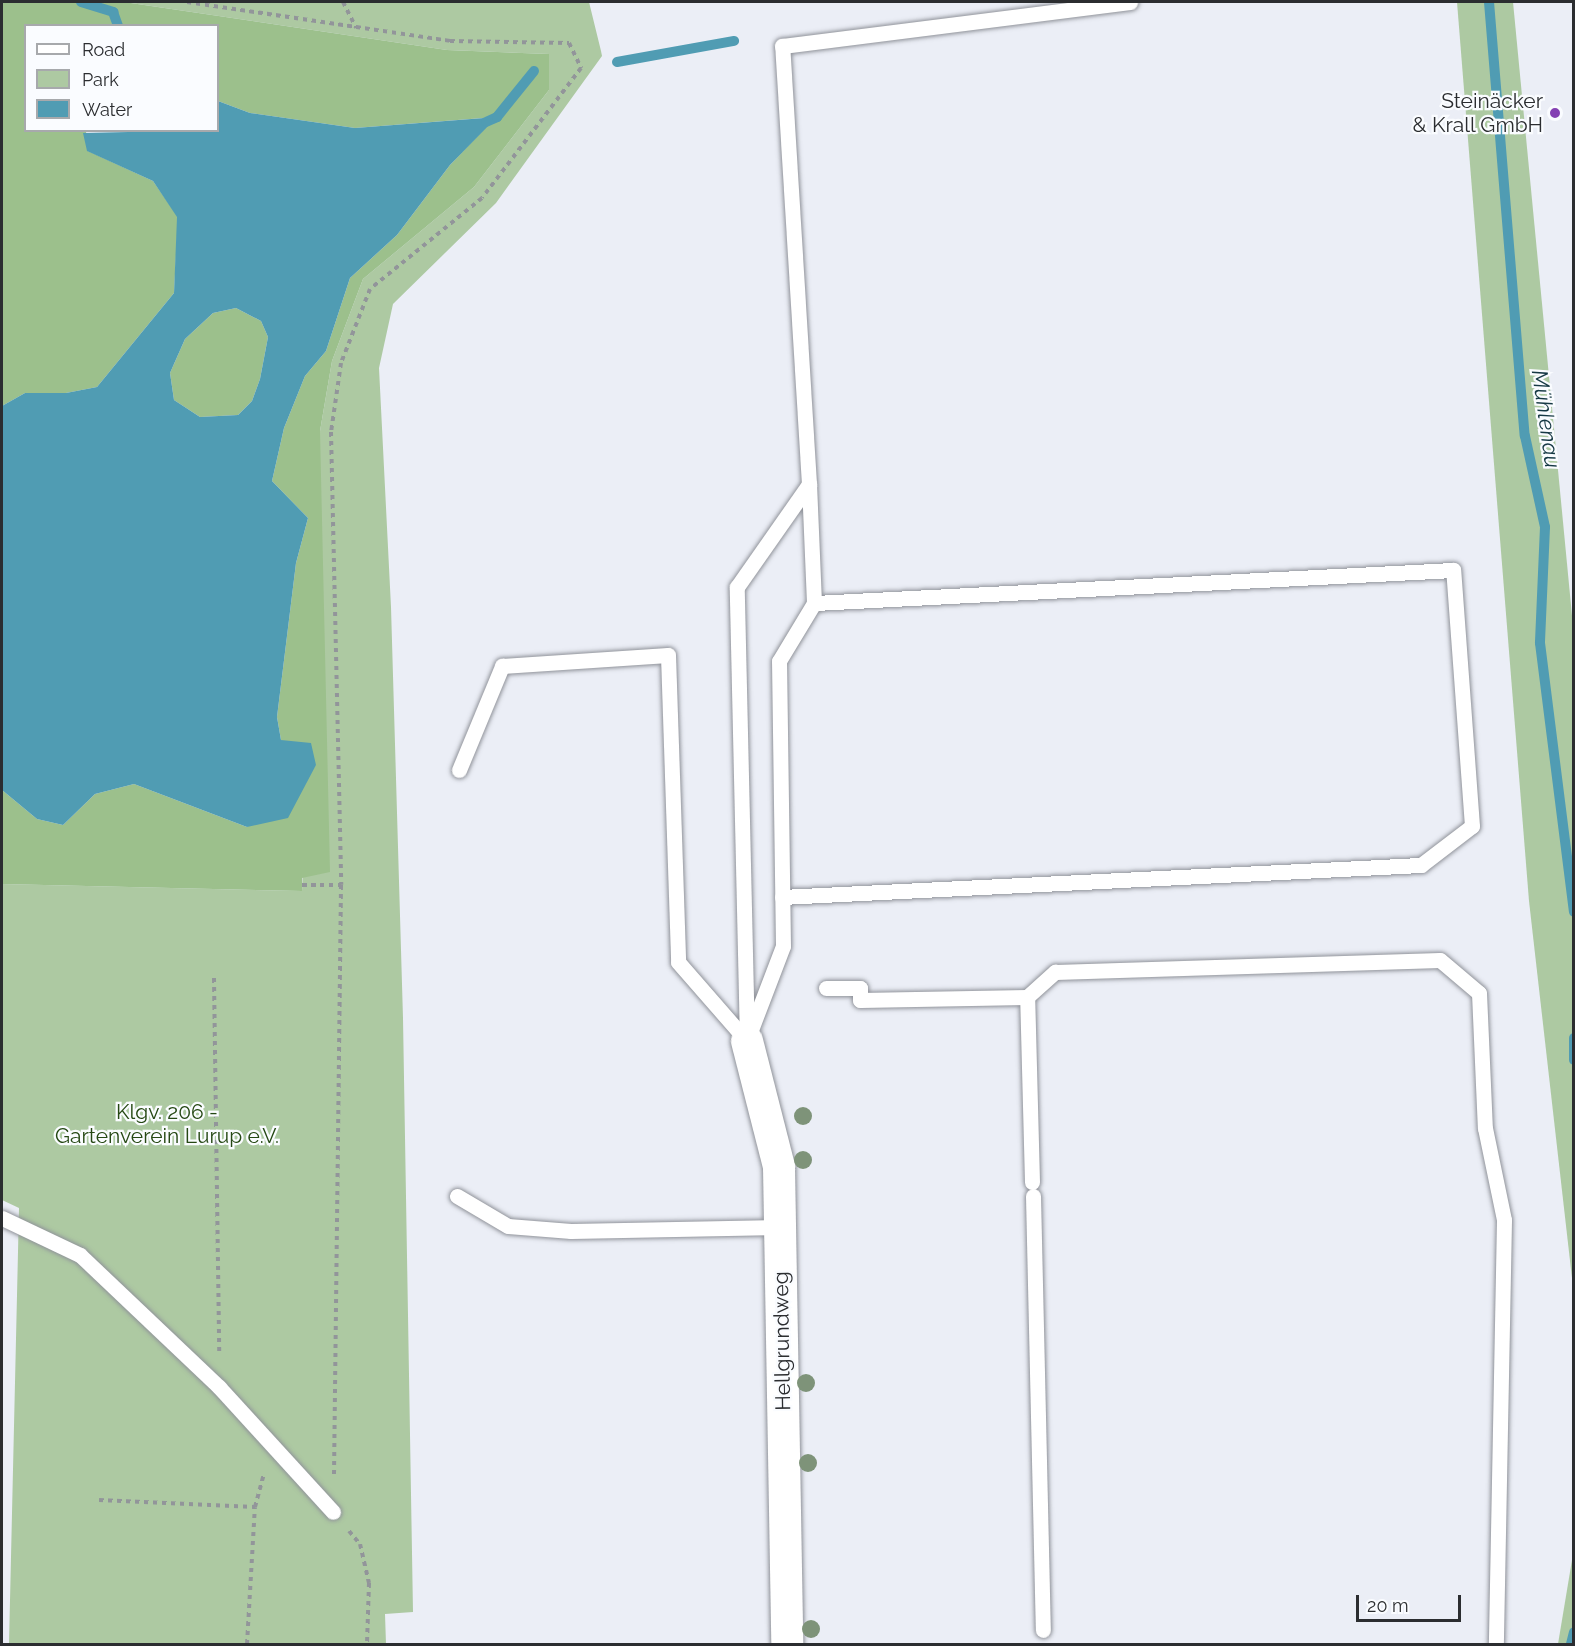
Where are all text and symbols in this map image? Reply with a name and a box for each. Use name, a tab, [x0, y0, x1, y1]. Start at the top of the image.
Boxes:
legend	[24, 24, 219, 132]
text: Road	[82, 39, 125, 60]
text: Park	[82, 69, 119, 90]
place label: Steinäcker & Krall GmbH	[1412, 88, 1543, 138]
text: Water	[82, 99, 132, 120]
marker: Steinäcker & Krall GmbH	[1548, 106, 1562, 120]
water label: Mühlenau	[1526, 368, 1566, 470]
park label: Klgv. 206 - Gartenverein Lurup e.V.	[55, 1099, 279, 1149]
street label: Hellgrundweg	[768, 1271, 796, 1411]
scale bar	[1359, 1583, 1464, 1621]
text: 20 m	[1367, 1595, 1409, 1616]

